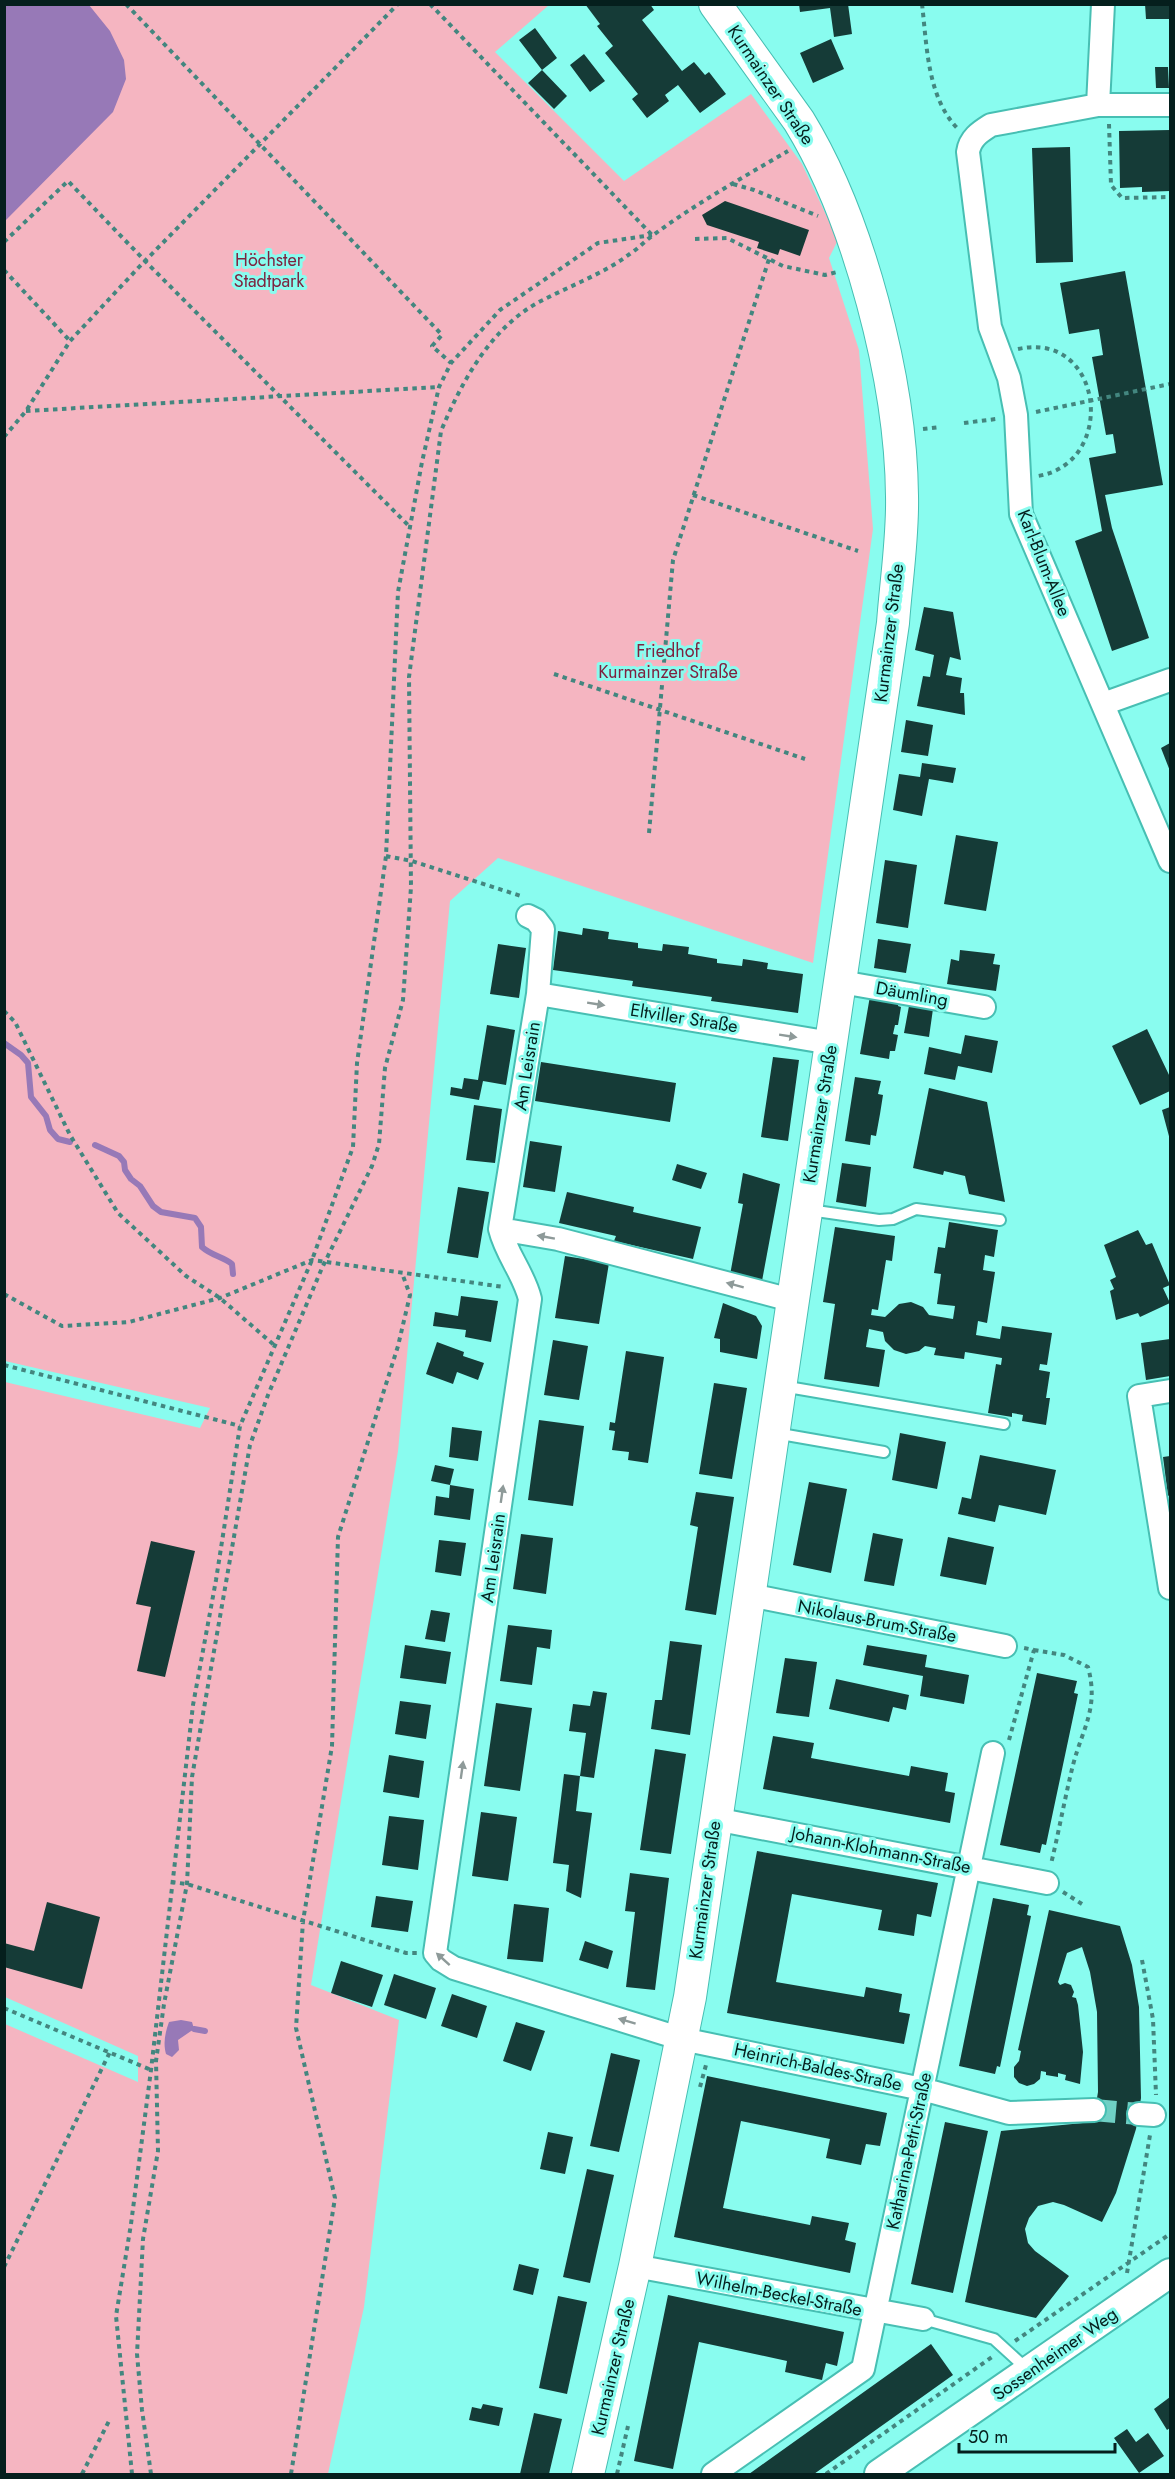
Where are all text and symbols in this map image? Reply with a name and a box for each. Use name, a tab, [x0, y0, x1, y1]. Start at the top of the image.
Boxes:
street label: Kurmainzer Straße	[721, 20, 821, 150]
park label: Höchster Stadtpark	[234, 247, 304, 294]
street label: Karl-Blum-Allee	[1011, 506, 1077, 620]
street label: Kurmainzer Straße	[868, 562, 910, 704]
park label: Friedhof Kurmainzer Straße	[598, 638, 738, 685]
street label: Däumling	[874, 975, 950, 1013]
street label: Eltviller Straße	[628, 997, 740, 1039]
one-way arrow	[587, 999, 606, 1008]
street label: Am Leisrain	[507, 1020, 547, 1112]
one-way arrow	[779, 1031, 798, 1040]
street label: Kurmainzer Straße	[796, 1043, 844, 1185]
one-way arrow	[536, 1232, 555, 1241]
one-way arrow	[726, 1280, 744, 1290]
one-way arrow	[498, 1484, 507, 1503]
street label: Am Leisrain	[474, 1512, 512, 1604]
street label: Nikolaus-Brum-Straße	[795, 1593, 959, 1649]
one-way arrow	[457, 1760, 466, 1779]
street label: Kurmainzer Straße	[682, 1819, 728, 1961]
street label: Johann-Klohmann-Straße	[787, 1819, 973, 1880]
one-way arrow	[436, 1952, 451, 1966]
one-way arrow	[618, 2016, 636, 2025]
street label: Heinrich-Baldes-Straße	[732, 2037, 904, 2097]
street label: Katharina-Petri-Straße	[880, 2070, 938, 2232]
street label: Wilhelm-Beckel-Straße	[694, 2265, 864, 2323]
street label: Kurmainzer Straße	[585, 2296, 641, 2438]
street label: Sossenheimer Weg	[987, 2301, 1123, 2407]
scale bar	[959, 2416, 1115, 2454]
text: 50 m	[968, 2424, 1008, 2450]

